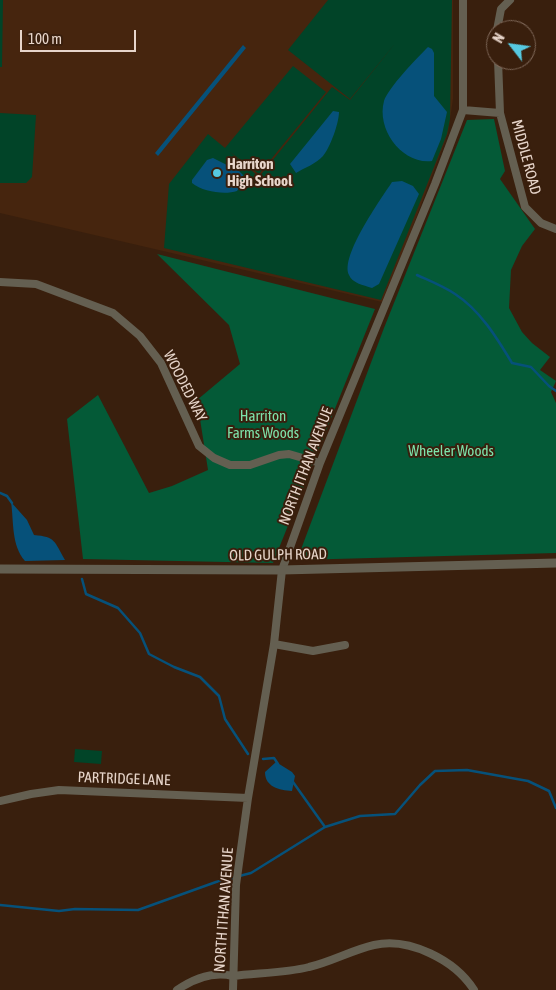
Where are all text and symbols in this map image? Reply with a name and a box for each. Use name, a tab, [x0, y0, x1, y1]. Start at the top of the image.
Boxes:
scale bar	[22, 20, 139, 52]
north arrow	[486, 20, 536, 70]
text: 100 m	[28, 30, 62, 47]
text: N	[490, 30, 508, 46]
street label: MIDDLE ROAD	[507, 118, 545, 196]
place label: Harriton High School	[227, 155, 292, 190]
marker: Harriton High School	[211, 167, 223, 179]
street label: WOODED WAY	[159, 347, 211, 425]
street label: NORTH ITHAN AVENUE	[275, 405, 337, 527]
park label: Harriton Farms Woods	[227, 407, 299, 442]
park label: Wheeler Woods	[408, 442, 494, 460]
street label: OLD GULPH ROAD	[229, 545, 327, 565]
street label: PARTRIDGE LANE	[77, 768, 171, 790]
street label: NORTH ITHAN AVENUE	[211, 847, 237, 973]

